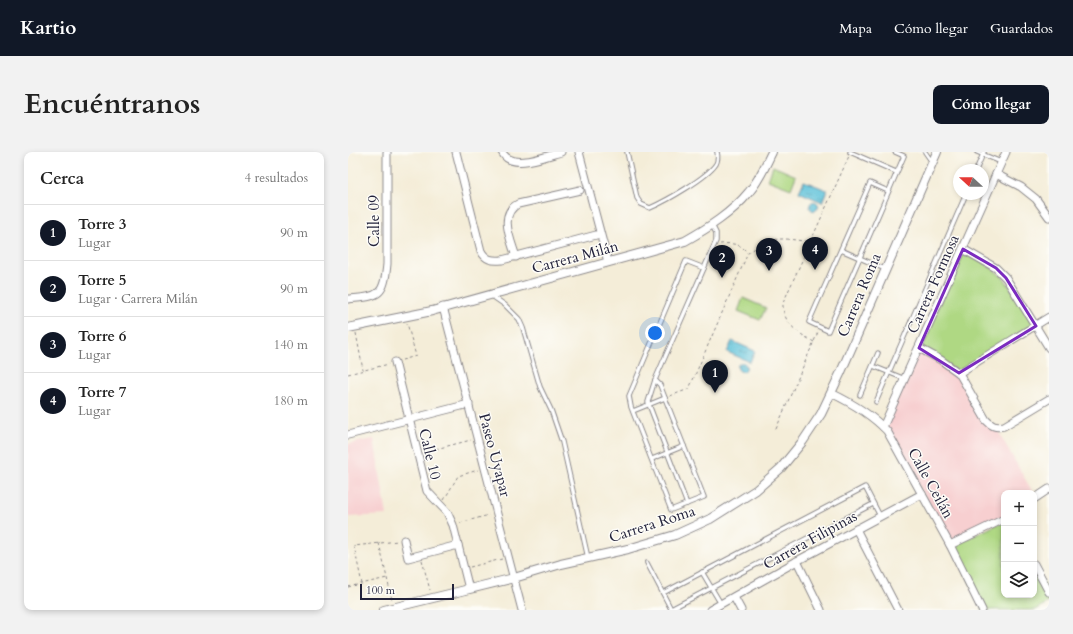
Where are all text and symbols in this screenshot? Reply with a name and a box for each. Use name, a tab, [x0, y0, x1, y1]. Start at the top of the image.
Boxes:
text: Kartio	[20, 15, 76, 41]
text: Mapa	[839, 19, 872, 38]
text: Cómo llegar	[894, 19, 968, 38]
text: Guardados	[990, 19, 1053, 38]
text: Encuéntranos	[24, 85, 200, 123]
button: Cómo llegar	[933, 85, 1049, 124]
north arrow	[953, 164, 989, 200]
text: Cerca	[40, 167, 84, 190]
text: 4 resultados	[244, 169, 308, 187]
street label: Calle 09	[364, 195, 384, 247]
text: Torre 3	[78, 214, 127, 234]
text: 1	[50, 224, 56, 242]
text: 90 m	[280, 224, 308, 242]
street label: Carrera Formosa	[902, 231, 964, 337]
text: Lugar	[78, 234, 111, 252]
street label: Carrera Milán	[529, 236, 621, 278]
pin: 4	[802, 237, 828, 270]
pin: 3	[756, 238, 782, 271]
pin: 2	[709, 245, 735, 278]
street label: Carrera Roma	[832, 249, 886, 340]
text: Torre 5	[78, 270, 127, 290]
text: 2	[50, 280, 56, 298]
text: 90 m	[280, 280, 308, 298]
text: Lugar · Carrera Milán	[78, 290, 198, 308]
your location	[645, 323, 665, 343]
text: Torre 6	[78, 326, 127, 346]
text: 3	[50, 336, 56, 354]
text: 140 m	[274, 336, 308, 354]
text: Lugar	[78, 346, 111, 364]
pin: 1	[702, 360, 728, 393]
text: Torre 7	[78, 382, 127, 402]
text: 4	[50, 392, 56, 410]
text: 180 m	[274, 392, 308, 410]
text: Lugar	[78, 402, 111, 420]
street label: Paseo Uyapar	[474, 411, 516, 500]
street label: Calle 10	[414, 426, 446, 482]
street label: Calle Ceilán	[903, 444, 959, 522]
map controls	[1001, 490, 1037, 598]
button: +	[1001, 490, 1037, 526]
street label: Carrera Roma	[606, 501, 698, 547]
street label: Carrera Filipinas	[759, 506, 861, 574]
button: −	[1001, 526, 1037, 562]
button: layers	[1001, 562, 1037, 598]
scale bar	[360, 582, 454, 601]
text: 100 m	[366, 583, 395, 598]

